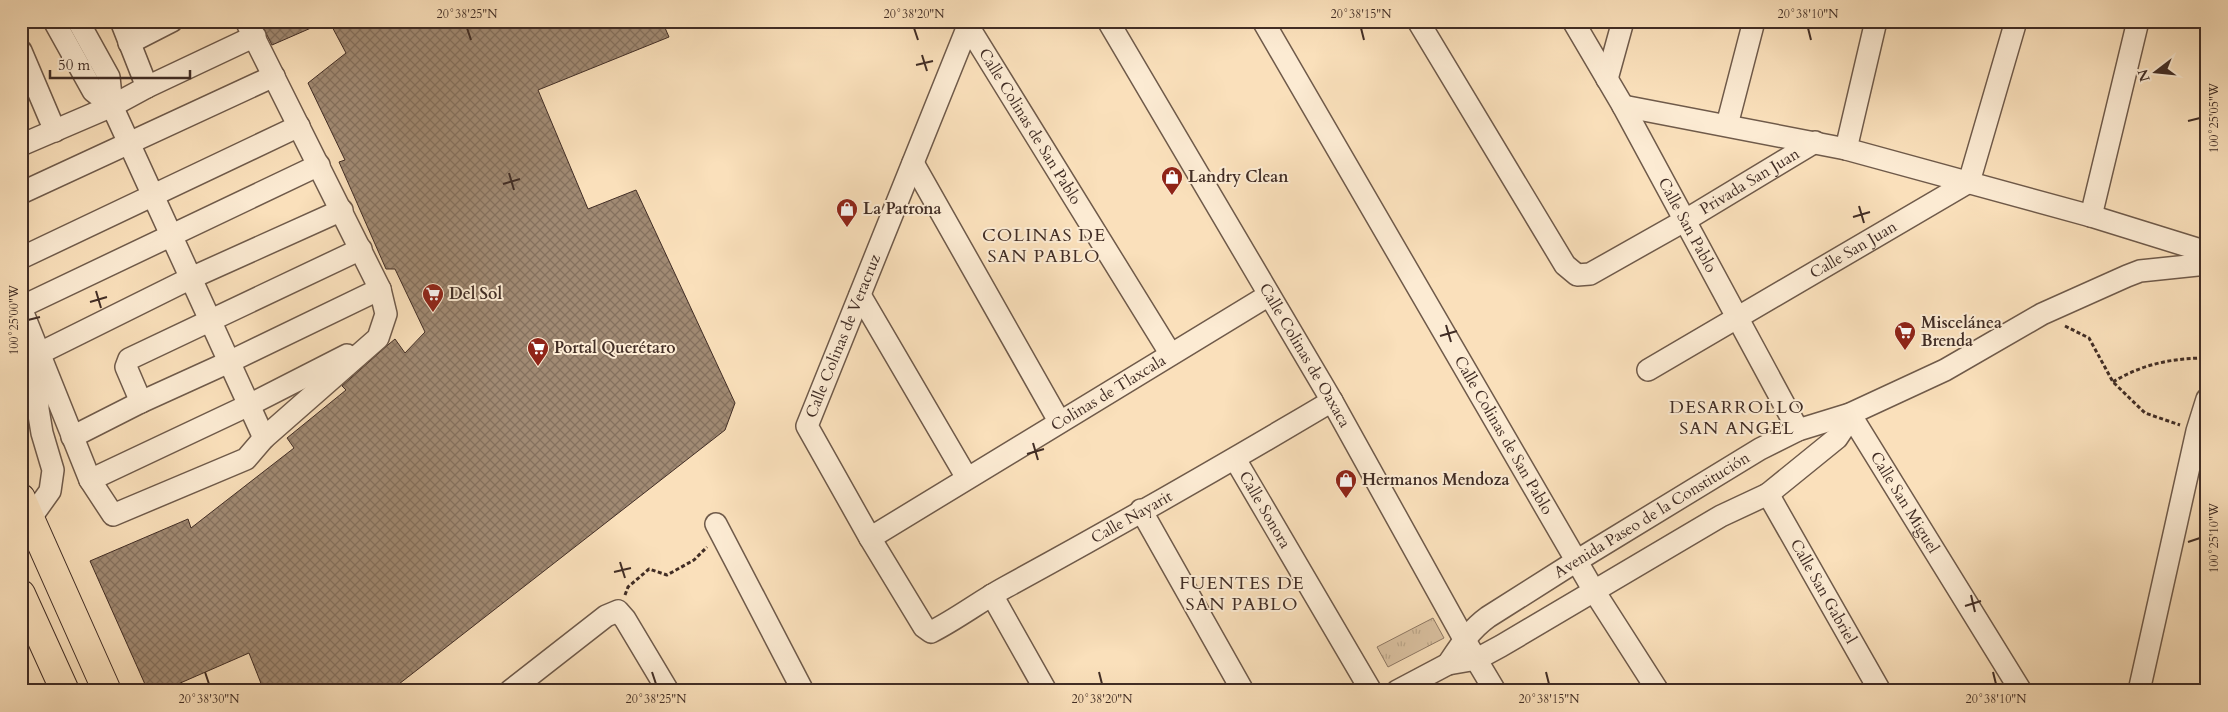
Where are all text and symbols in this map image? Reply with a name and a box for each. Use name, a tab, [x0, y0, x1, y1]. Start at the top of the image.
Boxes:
text: 20°38'25"N	[437, 6, 498, 22]
text: 20°38'20"N	[884, 6, 945, 22]
text: 20°38'15"N	[1331, 6, 1392, 22]
text: 20°38'10"N	[1778, 6, 1839, 22]
street label: Calle Colinas de San Pablo	[973, 44, 1087, 209]
scale bar	[50, 48, 190, 80]
north arrow	[2130, 48, 2180, 98]
text: 50 m	[58, 55, 90, 75]
text: N	[2133, 67, 2155, 84]
text: 100°25'05"W	[2206, 82, 2222, 153]
street label: Privada San Juan	[1695, 143, 1804, 220]
shop icon: Landry Clean	[1160, 165, 1184, 196]
place label: Landry Clean	[1188, 166, 1289, 188]
street label: Calle San Pablo	[1653, 174, 1722, 277]
shop icon: La Patrona	[835, 197, 859, 228]
place label: La Patrona	[863, 198, 941, 220]
street label: Calle San Juan	[1806, 216, 1901, 284]
district label: COLINAS DE SAN PABLO	[982, 223, 1106, 269]
street label: Calle Colinas de Veracruz	[800, 251, 886, 421]
street label: Calle Colinas de Oaxaca	[1254, 279, 1356, 432]
supermarket icon: Del Sol	[421, 282, 445, 313]
place label: Del Sol	[449, 283, 502, 305]
text: 100°25'00"W	[6, 284, 22, 355]
place label: Miscelánea Brenda	[1921, 312, 2002, 352]
supermarket icon: Miscelánea Brenda	[1893, 320, 1917, 351]
supermarket icon: Portal Querétaro	[526, 336, 550, 367]
place label: Portal Querétaro	[554, 337, 676, 359]
street label: Colinas de Tlaxcala	[1047, 349, 1170, 436]
street label: Calle Colinas de San Pablo	[1449, 352, 1558, 519]
district label: DESARROLLO SAN ANGEL	[1669, 395, 1805, 441]
street label: Avenida Paseo de la Constitución	[1550, 447, 1754, 583]
street label: Calle San Miguel	[1865, 447, 1944, 557]
street label: Calle Sonora	[1234, 467, 1296, 553]
shop icon: Hermanos Mendoza	[1334, 468, 1358, 499]
place label: Hermanos Mendoza	[1362, 469, 1509, 491]
street label: Calle Nayarit	[1087, 485, 1176, 549]
text: 100°25'10"W	[2206, 502, 2222, 573]
street label: Calle San Gabriel	[1785, 535, 1862, 648]
district label: FUENTES DE SAN PABLO	[1179, 571, 1305, 617]
text: 20°38'30"N	[179, 691, 240, 707]
text: 20°38'25"N	[626, 691, 687, 707]
text: 20°38'20"N	[1072, 691, 1133, 707]
text: 20°38'15"N	[1519, 691, 1580, 707]
text: 20°38'10"N	[1966, 691, 2027, 707]

